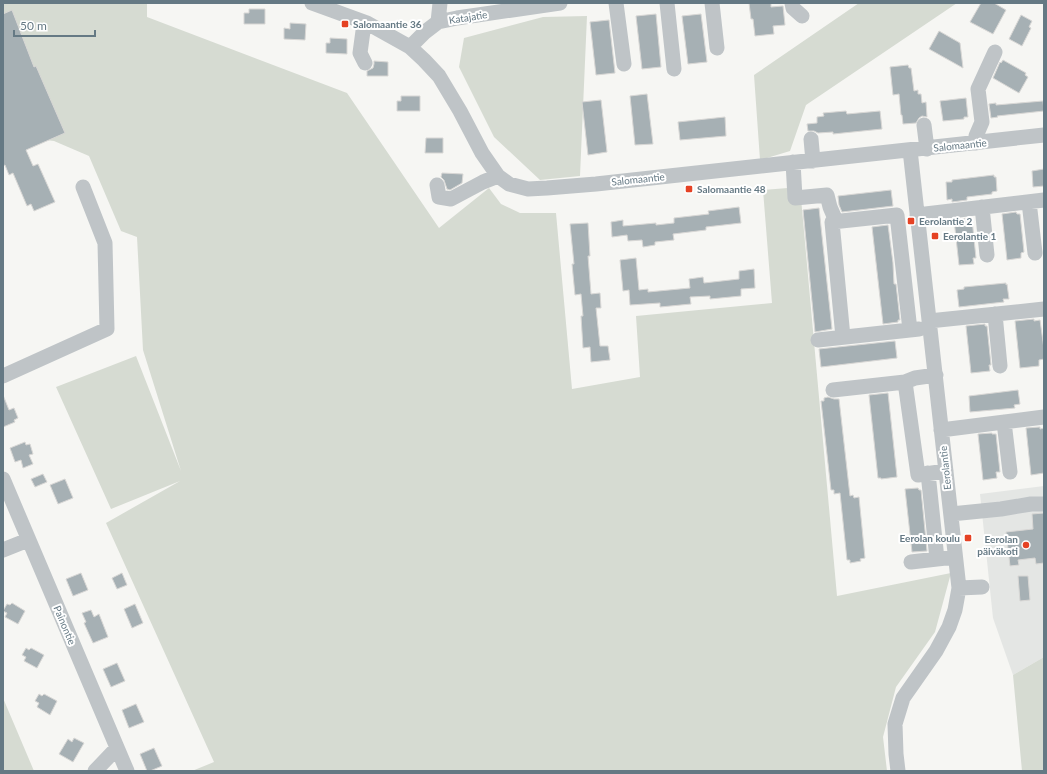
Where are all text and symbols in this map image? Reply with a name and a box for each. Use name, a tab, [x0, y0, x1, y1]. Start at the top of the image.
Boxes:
street label: Katajatie	[448, 8, 488, 26]
scale bar	[14, 12, 95, 38]
text: 50 m	[20, 18, 47, 33]
place label: Salomaantie 36	[353, 18, 422, 30]
marker: Salomaantie 36	[340, 19, 350, 29]
street label: Salomaantie	[933, 136, 987, 154]
street label: Salomaantie	[611, 170, 665, 188]
place label: Salomaantie 48	[697, 183, 766, 195]
marker: Salomaantie 48	[684, 184, 694, 194]
place label: Eerolantie 2	[919, 215, 973, 227]
marker: Eerolantie 2	[906, 216, 916, 226]
place label: Eerolantie 1	[943, 230, 997, 242]
marker: Eerolantie 1	[930, 231, 940, 241]
street label: Eerolantie	[937, 445, 953, 491]
place label: Eerolan koulu	[900, 532, 960, 544]
marker: Eerolan koulu	[963, 533, 973, 543]
place label: Eerolan päiväkoti	[977, 533, 1018, 557]
marker: Eerolan päiväkoti	[1021, 540, 1031, 550]
street label: Painontie	[51, 604, 79, 646]

